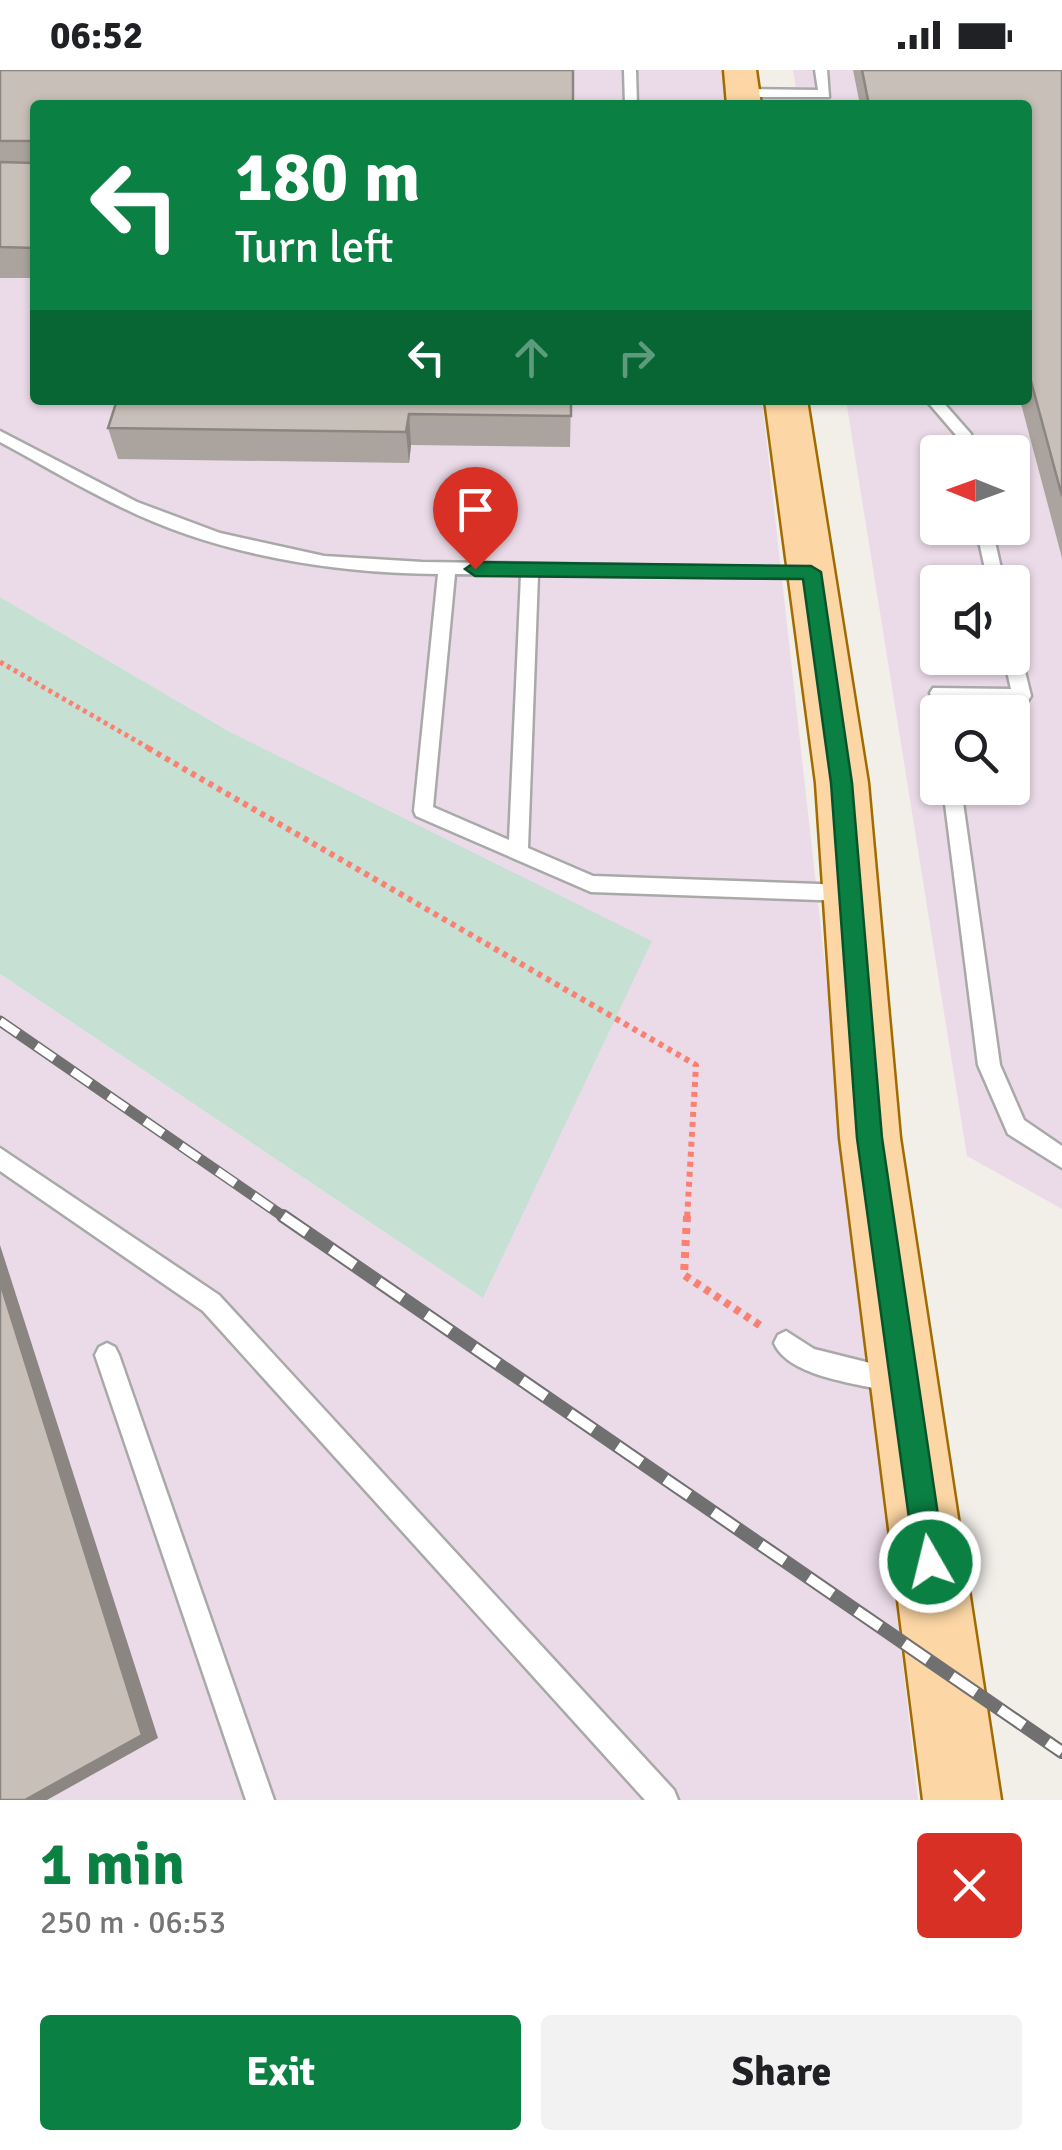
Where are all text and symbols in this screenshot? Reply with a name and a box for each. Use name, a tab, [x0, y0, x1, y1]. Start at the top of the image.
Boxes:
text: 06:52	[50, 12, 143, 59]
text: 180 m	[235, 134, 420, 220]
icon: left	[70, 140, 200, 270]
text: Turn left	[235, 220, 394, 275]
icon: left	[399, 330, 454, 385]
icon: ahead	[504, 330, 559, 385]
icon: right	[609, 330, 664, 385]
north arrow	[920, 435, 1030, 545]
map controls	[920, 435, 1030, 805]
pin	[433, 467, 518, 570]
icon: arrive	[448, 482, 503, 537]
button: sound	[920, 565, 1030, 675]
button: search	[920, 695, 1030, 805]
position arrow	[878, 1510, 982, 1614]
text: 1 min	[40, 1828, 185, 1902]
button: close	[917, 1833, 1022, 1938]
text: 250 m · 06:53	[40, 1903, 226, 1942]
button: Exit	[40, 2015, 521, 2130]
button: Share	[541, 2015, 1022, 2130]

